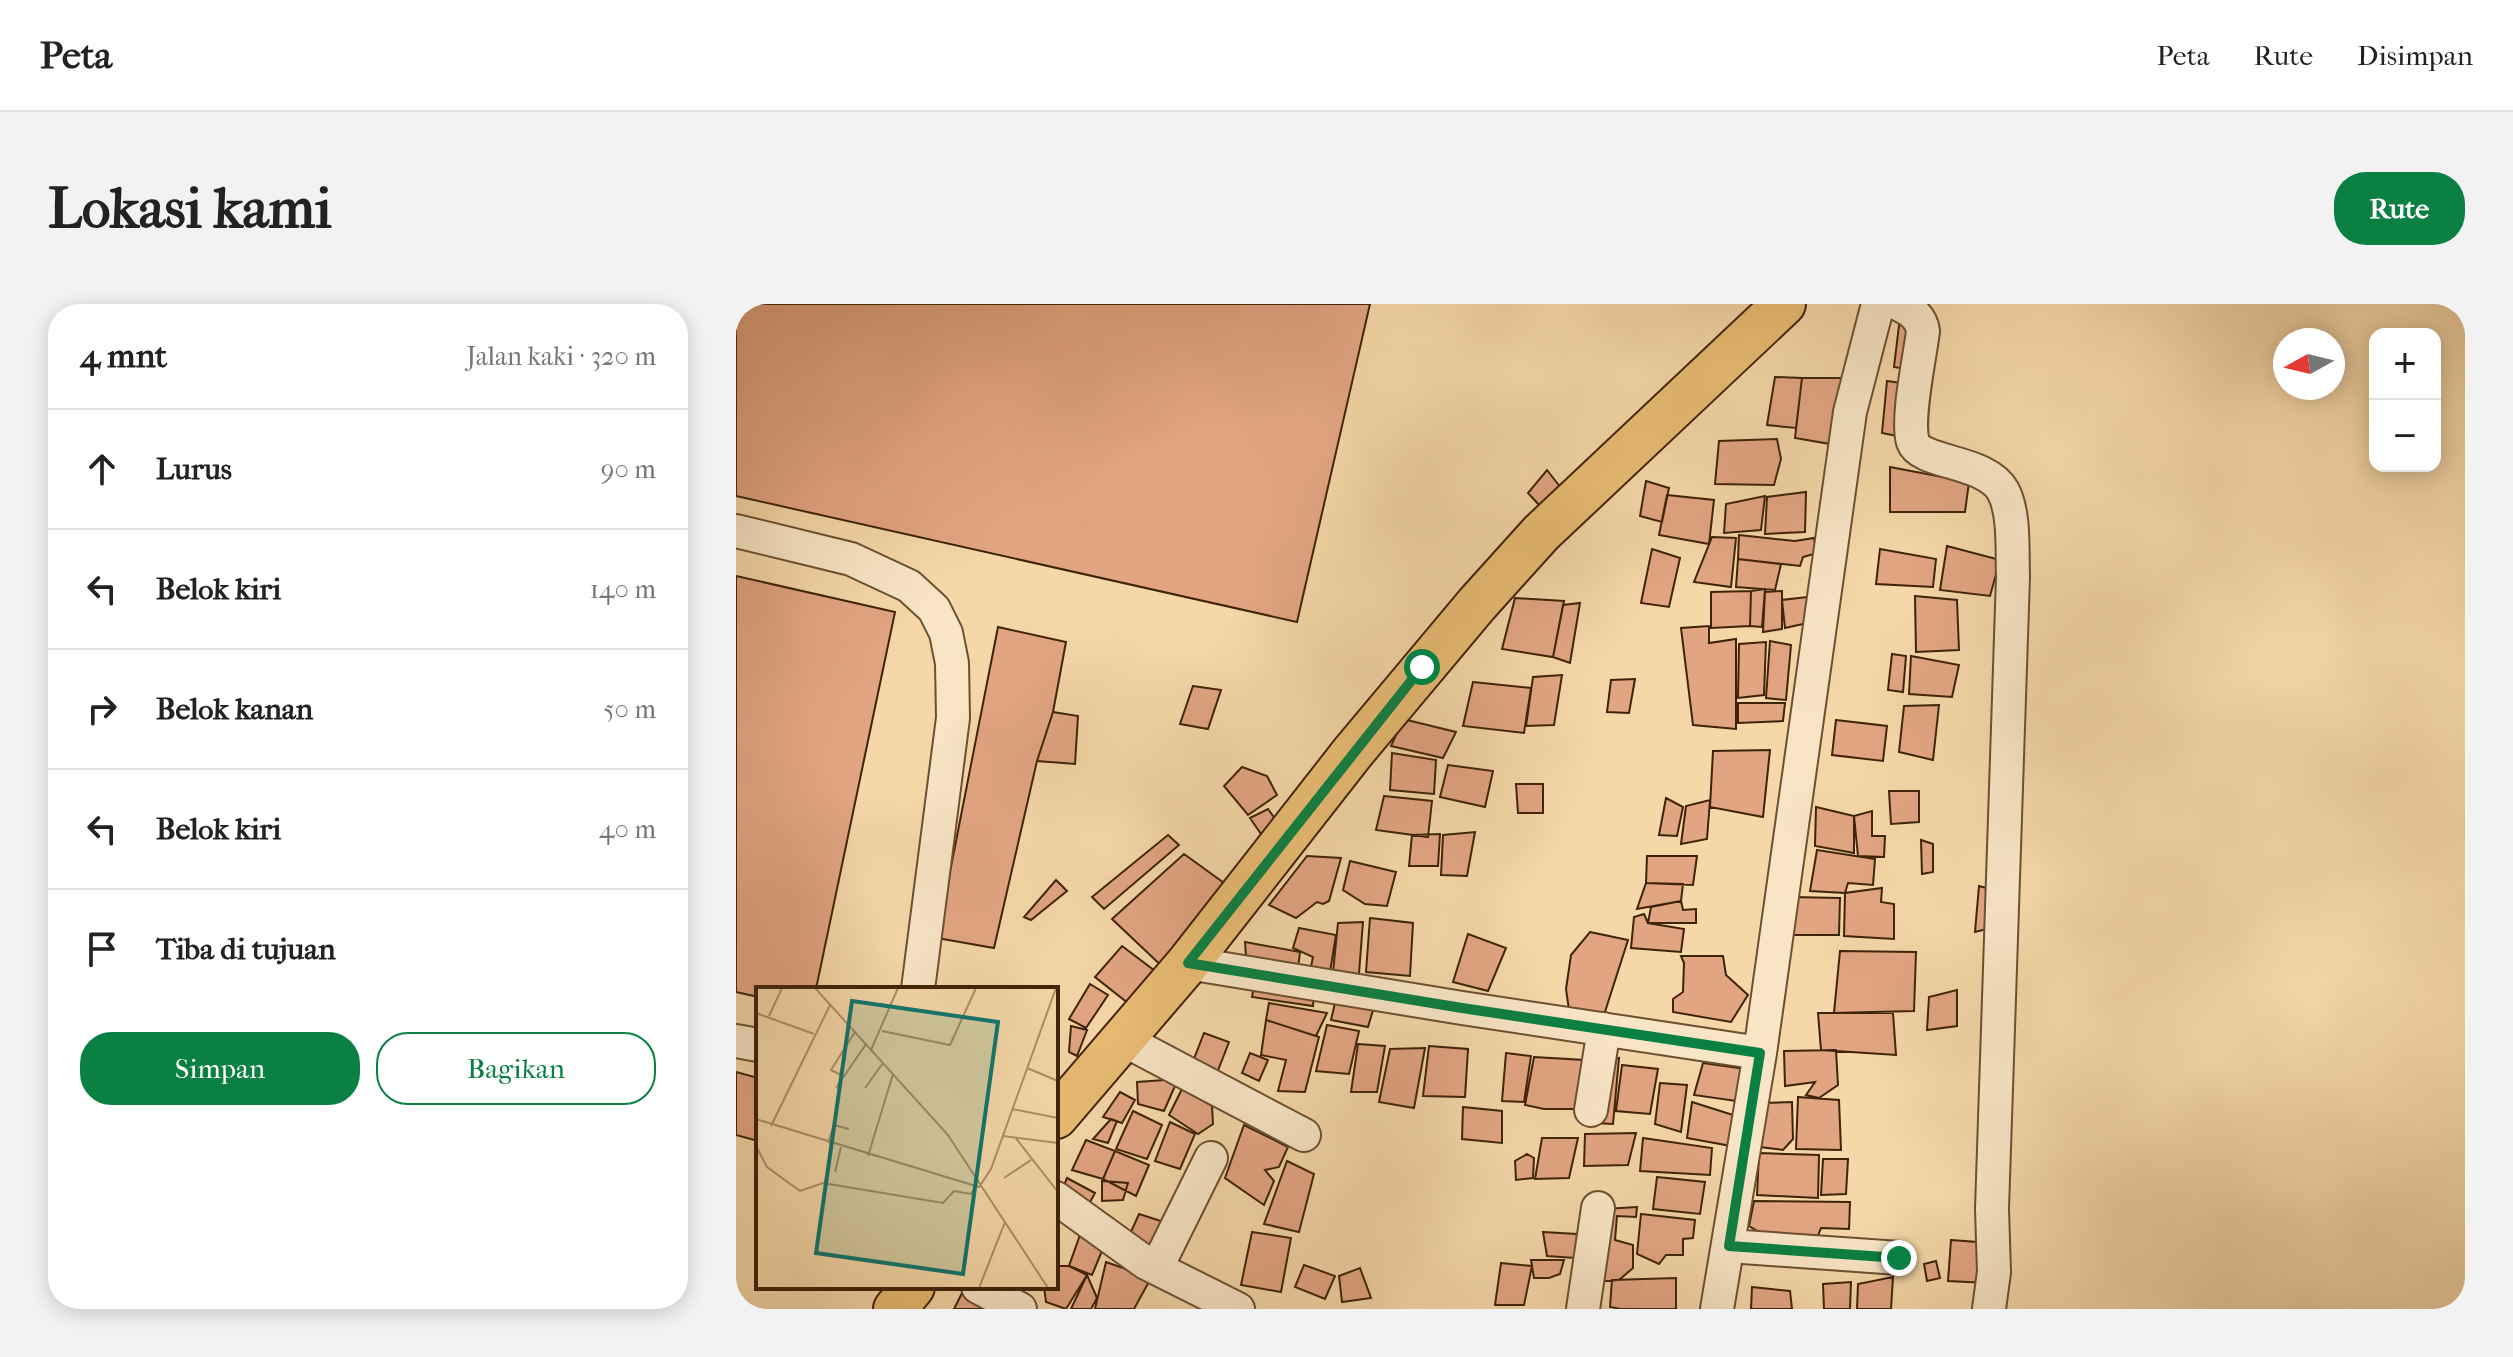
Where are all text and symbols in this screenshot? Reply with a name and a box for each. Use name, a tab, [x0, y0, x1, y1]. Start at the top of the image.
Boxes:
text: Peta	[40, 33, 112, 78]
text: Peta	[2157, 39, 2210, 72]
text: Rute	[2254, 39, 2313, 72]
text: Disimpan	[2357, 39, 2473, 72]
button: Rute	[2334, 172, 2465, 245]
text: Lokasi kami	[48, 176, 332, 241]
north arrow	[2273, 328, 2345, 400]
map controls	[2369, 328, 2441, 472]
button: +	[2369, 328, 2441, 400]
text: 4 mnt	[80, 336, 167, 376]
text: Jalan kaki · 320 m	[466, 341, 656, 372]
button: −	[2369, 400, 2441, 472]
icon: ahead	[80, 447, 124, 491]
text: Lurus	[156, 452, 232, 487]
text: 90 m	[601, 454, 656, 485]
icon: left	[80, 567, 124, 611]
text: Belok kiri	[156, 572, 281, 607]
text: 140 m	[590, 574, 656, 605]
route start	[1404, 649, 1440, 685]
icon: right	[80, 687, 124, 731]
text: Belok kanan	[156, 692, 313, 727]
text: 50 m	[603, 694, 656, 725]
icon: left	[80, 807, 124, 851]
text: Belok kiri	[156, 812, 281, 847]
text: 40 m	[599, 814, 656, 845]
icon: arrive	[80, 927, 124, 971]
text: Tiba di tujuan	[156, 932, 336, 967]
inset map	[756, 987, 1058, 1289]
button: Simpan	[80, 1032, 360, 1105]
button: Bagikan	[376, 1032, 656, 1105]
route end	[1881, 1240, 1917, 1276]

